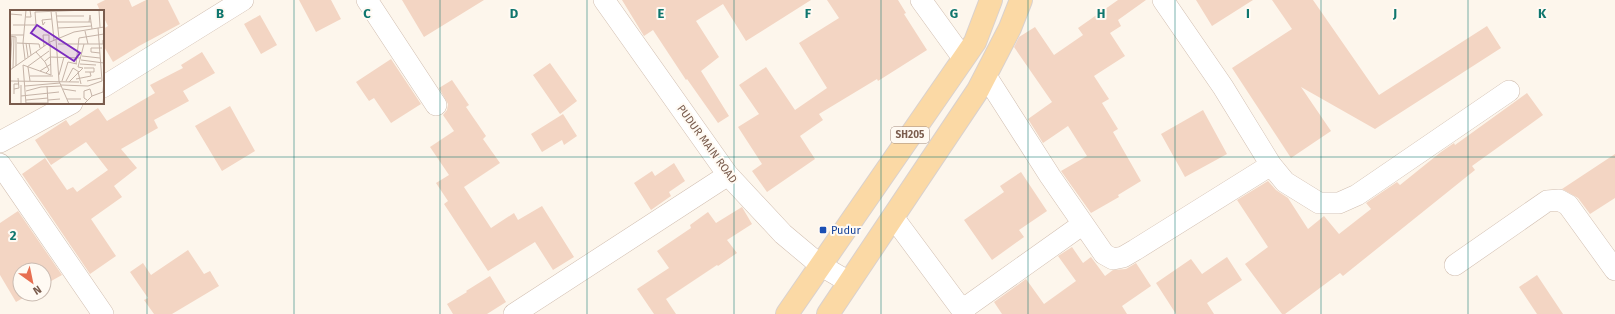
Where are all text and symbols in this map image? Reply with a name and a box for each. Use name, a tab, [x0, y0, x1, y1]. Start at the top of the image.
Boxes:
text: B	[216, 6, 224, 21]
text: C	[363, 6, 371, 21]
text: D	[510, 6, 519, 21]
text: E	[658, 6, 665, 21]
text: F	[805, 6, 812, 21]
text: G	[950, 6, 958, 21]
text: H	[1097, 6, 1105, 21]
text: I	[1246, 6, 1250, 21]
text: J	[1392, 6, 1397, 21]
text: K	[1538, 6, 1547, 21]
inset map	[10, 10, 104, 104]
street label: PUDUR MAIN ROAD	[674, 102, 740, 186]
road number: SH205	[891, 127, 929, 143]
place label: Pudur	[831, 224, 861, 237]
marker: Pudur	[818, 225, 828, 235]
text: 2	[10, 228, 17, 243]
north arrow	[12, 262, 52, 302]
text: N	[31, 283, 44, 297]

